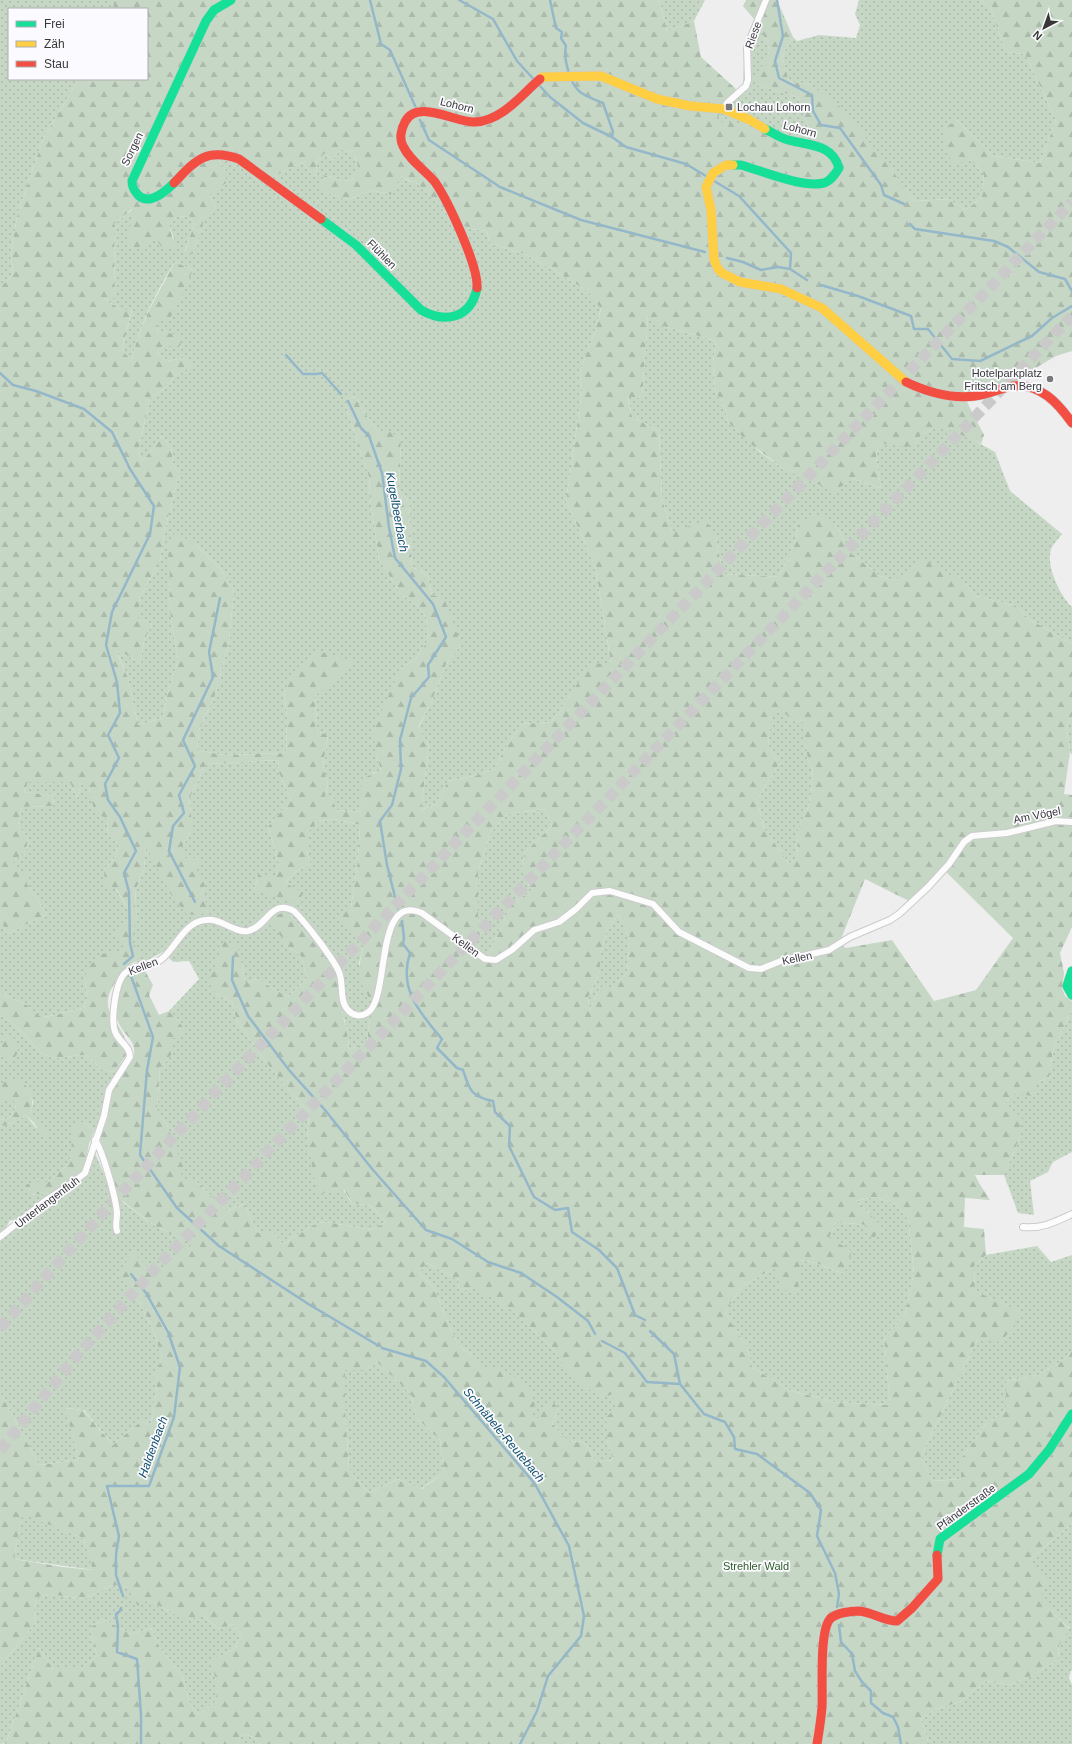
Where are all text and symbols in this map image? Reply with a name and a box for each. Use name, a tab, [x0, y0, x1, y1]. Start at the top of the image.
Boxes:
legend	[8, 8, 148, 80]
north arrow	[1024, 8, 1064, 48]
text: Frei	[44, 17, 65, 31]
street label: Riese	[743, 20, 763, 50]
text: N	[1030, 28, 1044, 43]
text: Zäh	[44, 37, 65, 51]
text: Stau	[44, 57, 69, 71]
street label: Lohorn	[439, 95, 475, 115]
place label: Lochau Lohorn	[737, 101, 810, 113]
marker: Lochau Lohorn	[724, 102, 734, 112]
street label: Lohorn	[782, 119, 818, 139]
street label: Sorgen	[119, 130, 145, 168]
street label: Flühlen	[365, 237, 399, 271]
place label: Hotelparkplatz Fritsch am Berg	[964, 367, 1042, 392]
marker: Hotelparkplatz Fritsch am Berg	[1045, 374, 1055, 384]
water label: Kugelbeerbach	[383, 471, 411, 553]
street label: Am Vögel	[1012, 805, 1062, 825]
street label: Kellen	[450, 931, 482, 959]
street label: Kellen	[781, 949, 813, 967]
street label: Kellen	[127, 955, 159, 977]
street label: Unterlangenfluh	[12, 1174, 82, 1230]
water label: Schnäbele-Reutebach	[460, 1385, 548, 1485]
water label: Haldenbach	[135, 1414, 171, 1479]
street label: Pfänderstraße	[934, 1482, 998, 1532]
park label: Strehler Wald	[723, 1560, 789, 1572]

